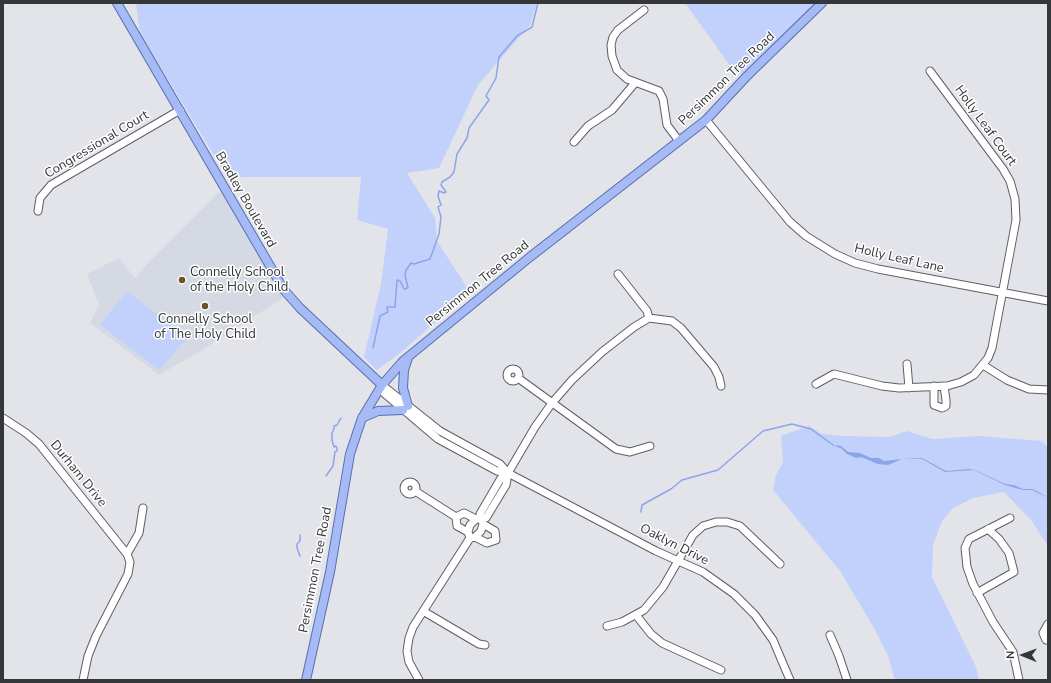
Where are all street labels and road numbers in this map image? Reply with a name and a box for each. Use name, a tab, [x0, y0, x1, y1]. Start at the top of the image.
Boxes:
street label: Persimmon Tree Road	[676, 29, 778, 129]
street label: Holly Leaf Court	[951, 83, 1019, 169]
street label: Congressional Court	[42, 108, 152, 182]
street label: Bradley Boulevard	[211, 149, 279, 251]
street label: Persimmon Tree Road	[423, 238, 533, 330]
street label: Holly Leaf Lane	[853, 241, 945, 277]
street label: Durham Drive	[46, 438, 110, 510]
street label: Persimmon Tree Road	[296, 506, 336, 634]
street label: Oaklyn Drive	[637, 521, 711, 569]

